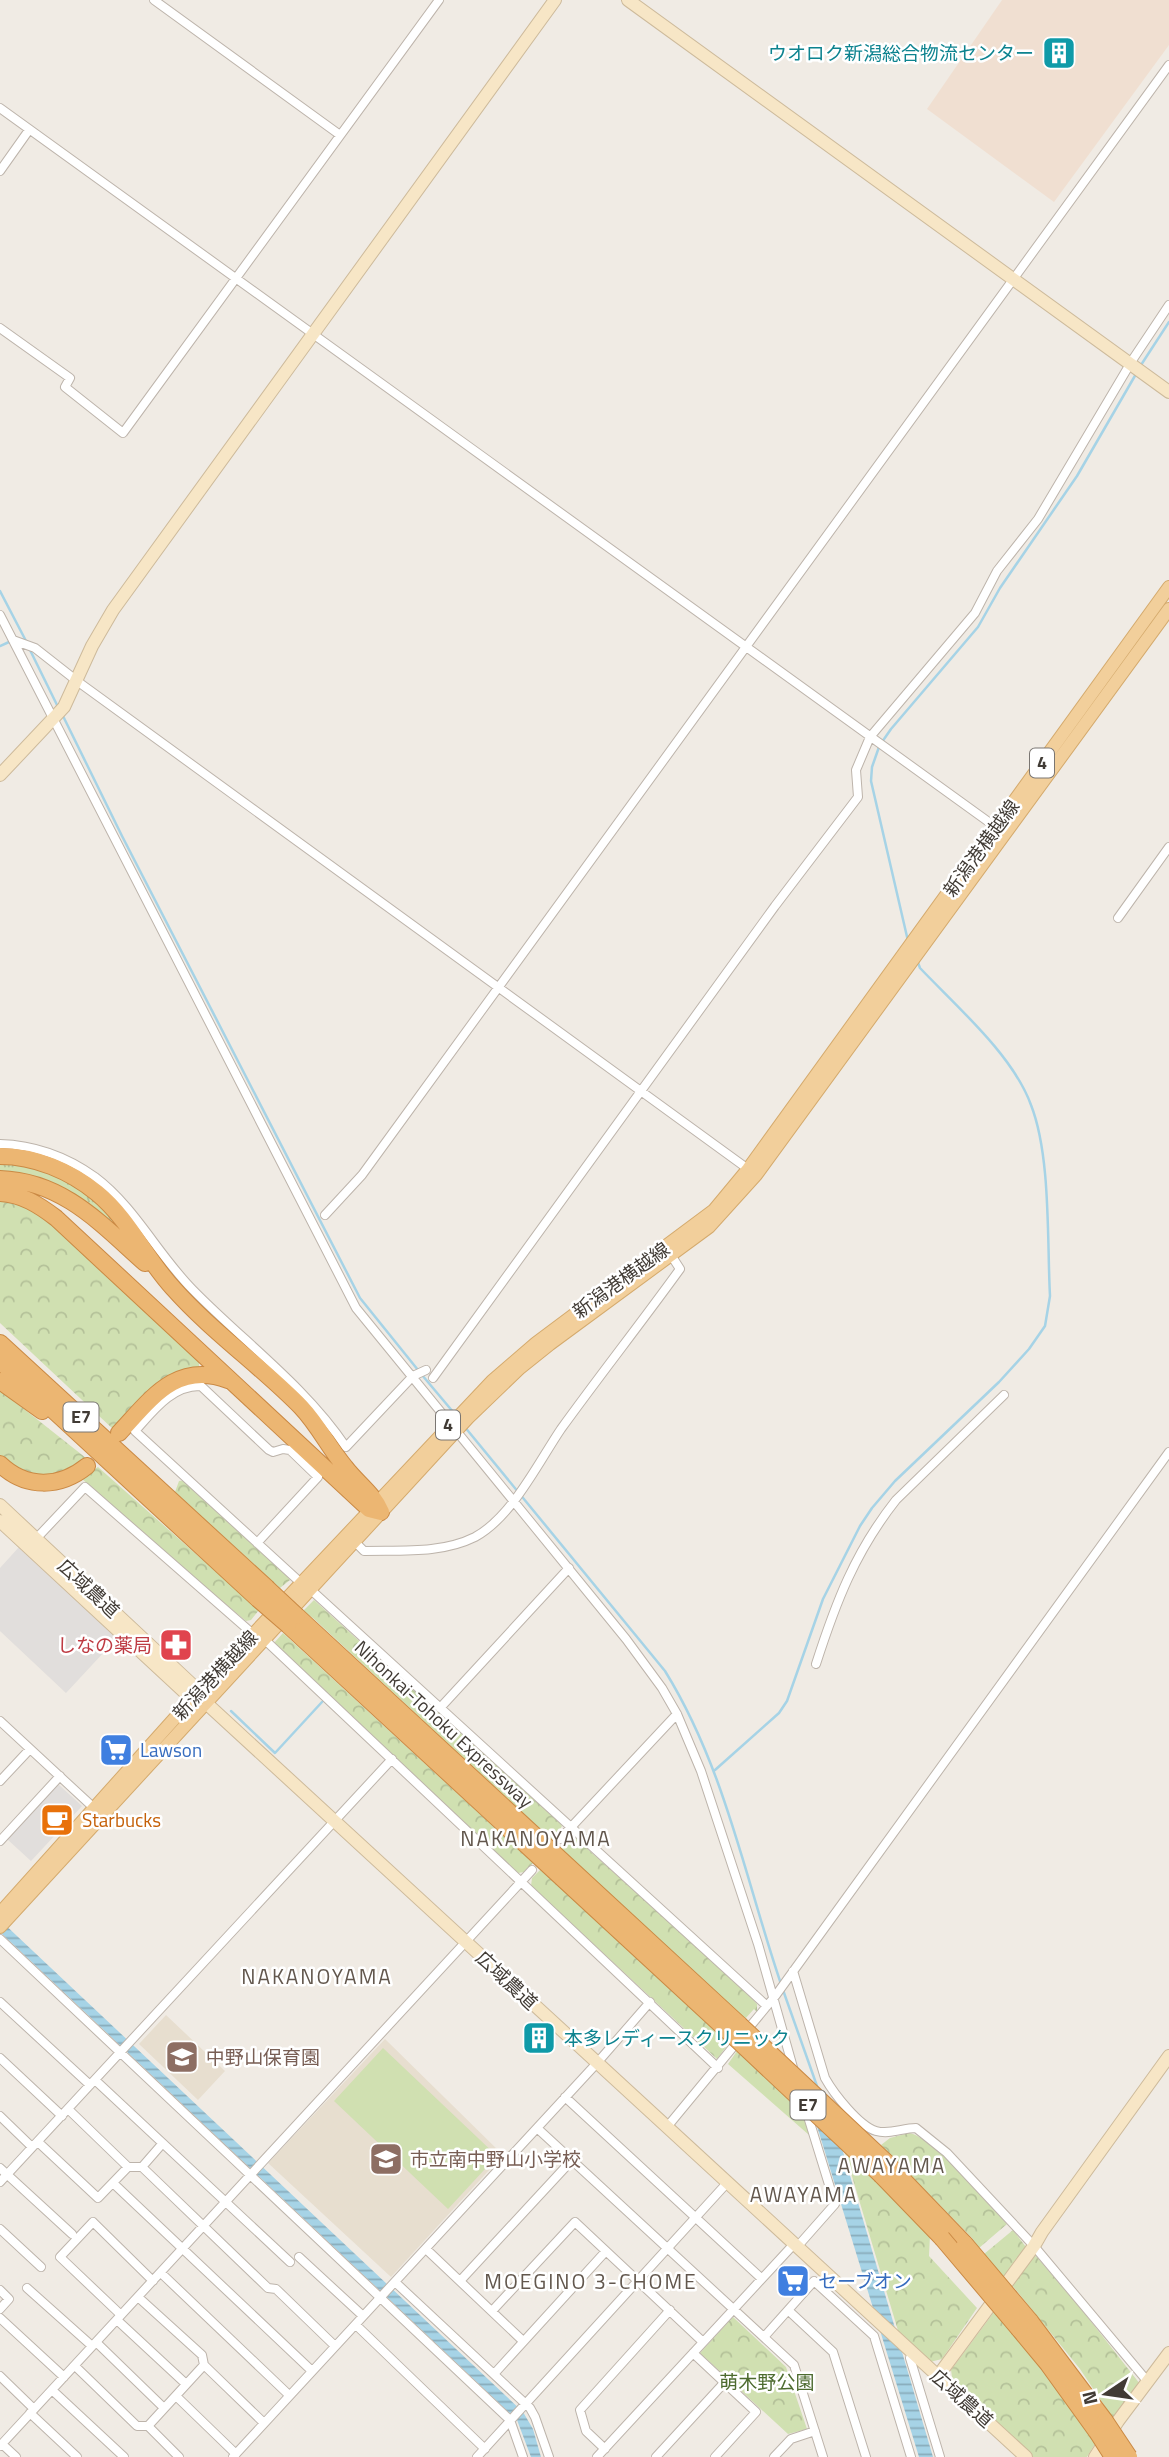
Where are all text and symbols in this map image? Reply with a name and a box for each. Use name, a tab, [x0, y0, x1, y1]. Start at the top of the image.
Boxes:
building icon: ウオロク新潟総合物流センター	[1040, 34, 1078, 72]
place label: ウオロク新潟総合物流センター	[768, 38, 1034, 67]
road number: 4	[1030, 748, 1054, 778]
street label: 新潟港横越線	[935, 793, 1026, 902]
street label: 新潟港横越線	[566, 1234, 675, 1325]
road number: E7	[64, 1402, 98, 1432]
road number: 4	[436, 1410, 460, 1440]
street label: 広域農道	[52, 1551, 127, 1624]
street label: 新潟港横越線	[165, 1623, 264, 1726]
pharmacy icon: しなの薬局	[157, 1626, 195, 1664]
place label: しなの薬局	[57, 1630, 152, 1659]
street label: Nihonkai-Tohoku Expressway	[349, 1633, 540, 1814]
supermarket icon: Lawson	[97, 1731, 135, 1769]
place label: Lawson	[140, 1735, 202, 1764]
cafe icon: Starbucks	[38, 1801, 76, 1839]
place label: Starbucks	[82, 1805, 161, 1834]
district label: NAKANOYAMA	[460, 1822, 612, 1854]
street label: 広域農道	[470, 1943, 545, 2016]
district label: NAKANOYAMA	[241, 1960, 393, 1992]
building icon: 本多レディースクリニック	[520, 2019, 558, 2057]
place label: 本多レディースクリニック	[564, 2023, 790, 2052]
school or university icon: 中野山保育園	[163, 2038, 201, 2076]
place label: 中野山保育園	[206, 2042, 320, 2071]
road number: E7	[790, 2090, 826, 2120]
school or university icon: 市立南中野山小学校	[367, 2140, 405, 2178]
place label: 市立南中野山小学校	[410, 2144, 581, 2173]
district label: AWAYAMA	[838, 2149, 946, 2181]
district label: AWAYAMA	[750, 2178, 858, 2210]
supermarket icon: セーブオン	[774, 2262, 812, 2300]
district label: MOEGINO 3-CHOME	[484, 2265, 698, 2297]
place label: セーブオン	[818, 2266, 912, 2295]
north arrow	[1071, 2359, 1141, 2429]
street label: 広域農道	[924, 2361, 1000, 2434]
park label: 萌木野公園	[719, 2367, 815, 2396]
text: N	[1073, 2388, 1105, 2408]

